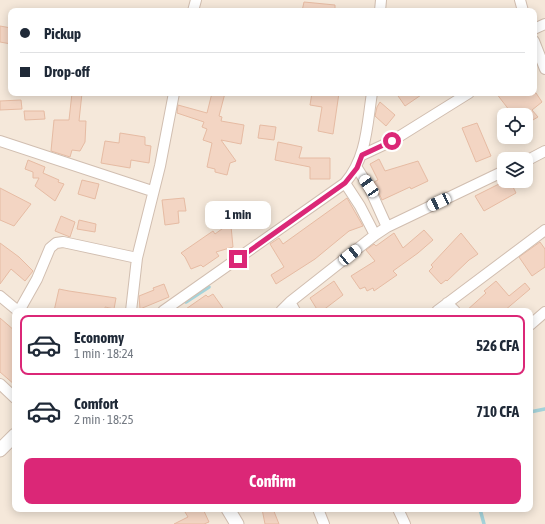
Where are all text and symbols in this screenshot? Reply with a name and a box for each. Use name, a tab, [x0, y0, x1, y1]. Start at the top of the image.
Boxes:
text: Pickup	[44, 25, 81, 42]
text: Drop-off	[44, 63, 90, 80]
map controls	[497, 108, 533, 188]
button: locate	[497, 108, 533, 144]
route start	[383, 132, 401, 150]
button: layers	[497, 152, 533, 188]
car	[357, 173, 381, 199]
car	[426, 191, 452, 213]
callout: 1 min	[205, 201, 271, 229]
text: 1 min	[225, 207, 251, 222]
car	[337, 243, 363, 267]
route end	[229, 250, 247, 268]
icon: car	[26, 327, 62, 363]
text: Economy	[74, 329, 124, 346]
text: 526 CFA	[476, 337, 519, 354]
text: 1 min · 18:24	[74, 346, 134, 361]
icon: car	[26, 393, 62, 429]
text: Comfort	[74, 395, 118, 412]
text: 710 CFA	[476, 403, 519, 420]
text: 2 min · 18:25	[74, 412, 134, 427]
button: Confirm	[24, 458, 521, 504]

